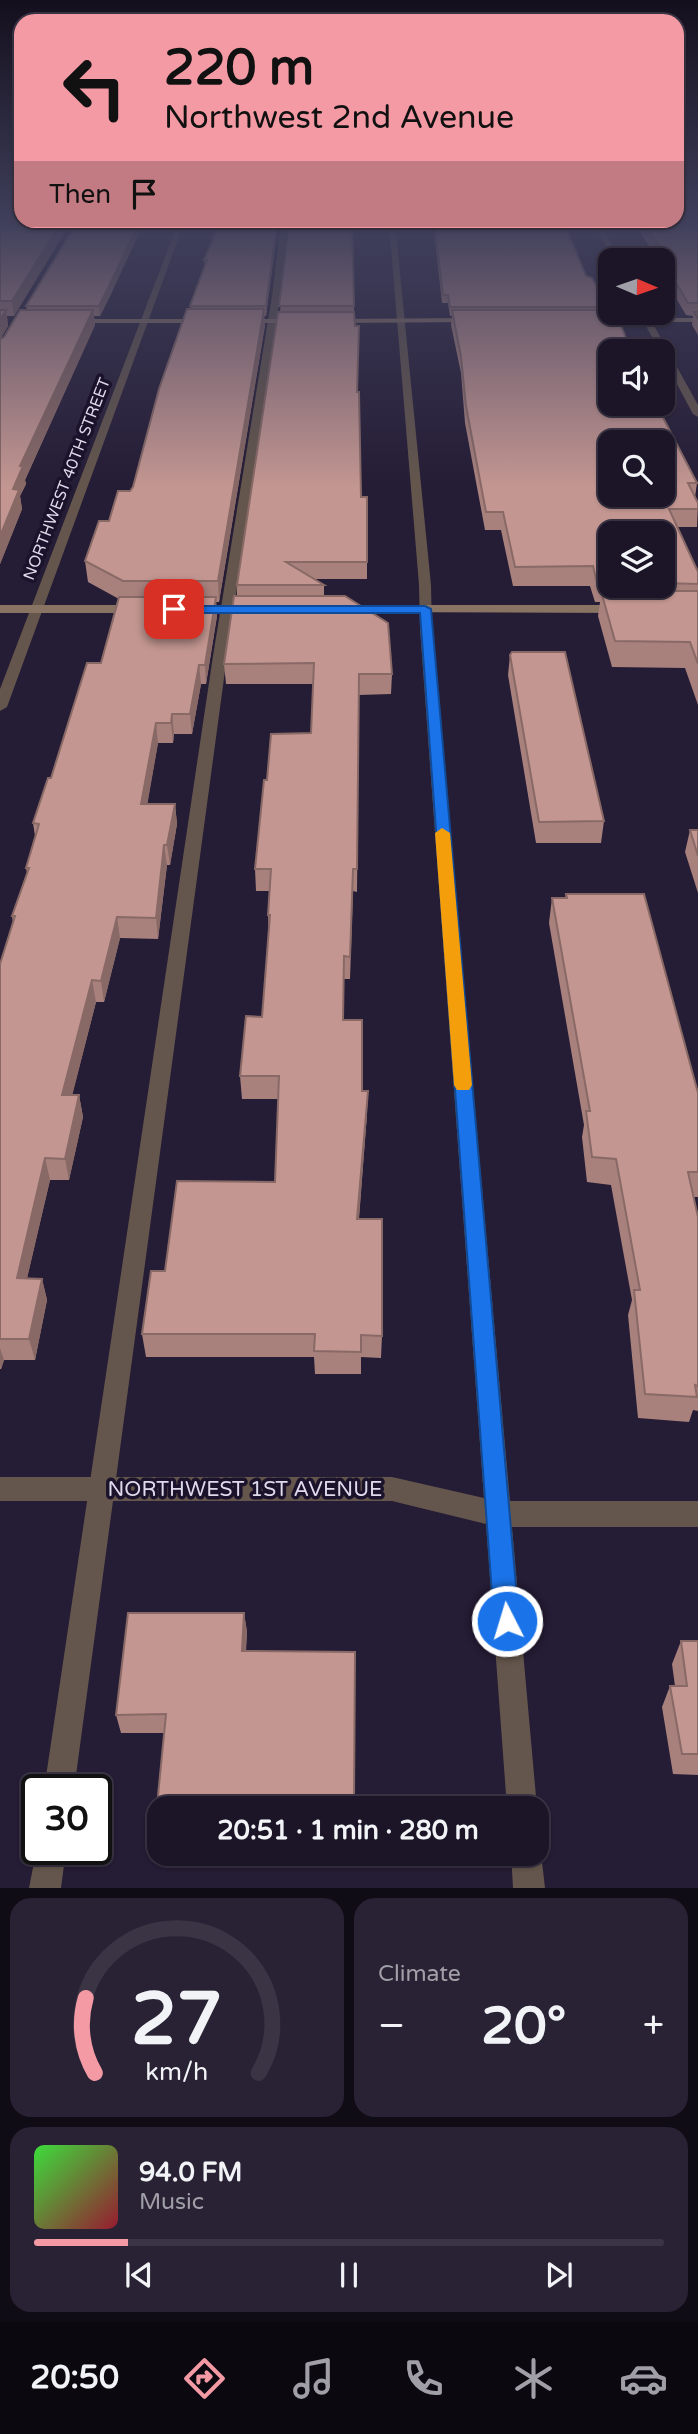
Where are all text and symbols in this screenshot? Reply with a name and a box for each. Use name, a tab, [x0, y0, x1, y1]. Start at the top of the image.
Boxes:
text: 220 m	[164, 39, 314, 98]
icon: left	[49, 42, 140, 133]
text: Northwest 2nd Avenue	[164, 99, 514, 137]
icon: arrive	[125, 175, 163, 213]
text: Then	[49, 179, 111, 210]
north arrow	[598, 248, 676, 326]
map controls	[598, 248, 675, 598]
button: sound	[598, 339, 675, 416]
street label: NORTHWEST 40TH STREET	[19, 375, 115, 583]
button: search	[598, 430, 675, 507]
button: layers	[598, 521, 675, 598]
pin	[144, 579, 204, 639]
icon: arrive	[155, 590, 193, 628]
street label: NORTHWEST 1ST AVENUE	[107, 1477, 383, 1502]
position arrow	[470, 1584, 544, 1658]
speed limit sign: 30	[21, 1774, 112, 1865]
text: 20:51 · 1 min · 280 m	[217, 1815, 479, 1846]
text: Climate	[378, 1960, 461, 1988]
text: 27	[131, 1977, 223, 2065]
text: 20°	[481, 1995, 566, 2058]
text: −	[378, 2003, 405, 2049]
text: +	[643, 2003, 664, 2049]
text: km/h	[146, 2057, 208, 2087]
text: 94.0 FM	[139, 2157, 242, 2188]
text: Music	[139, 2188, 204, 2216]
icon: previous	[120, 2256, 158, 2294]
icon: pause	[330, 2256, 368, 2294]
icon: next	[540, 2256, 578, 2294]
icon: directions	[180, 2354, 229, 2403]
icon: music	[289, 2354, 338, 2403]
icon: phone	[399, 2354, 448, 2403]
icon: climate	[509, 2354, 558, 2403]
icon: car	[619, 2354, 668, 2403]
text: 20:50	[30, 2359, 119, 2397]

